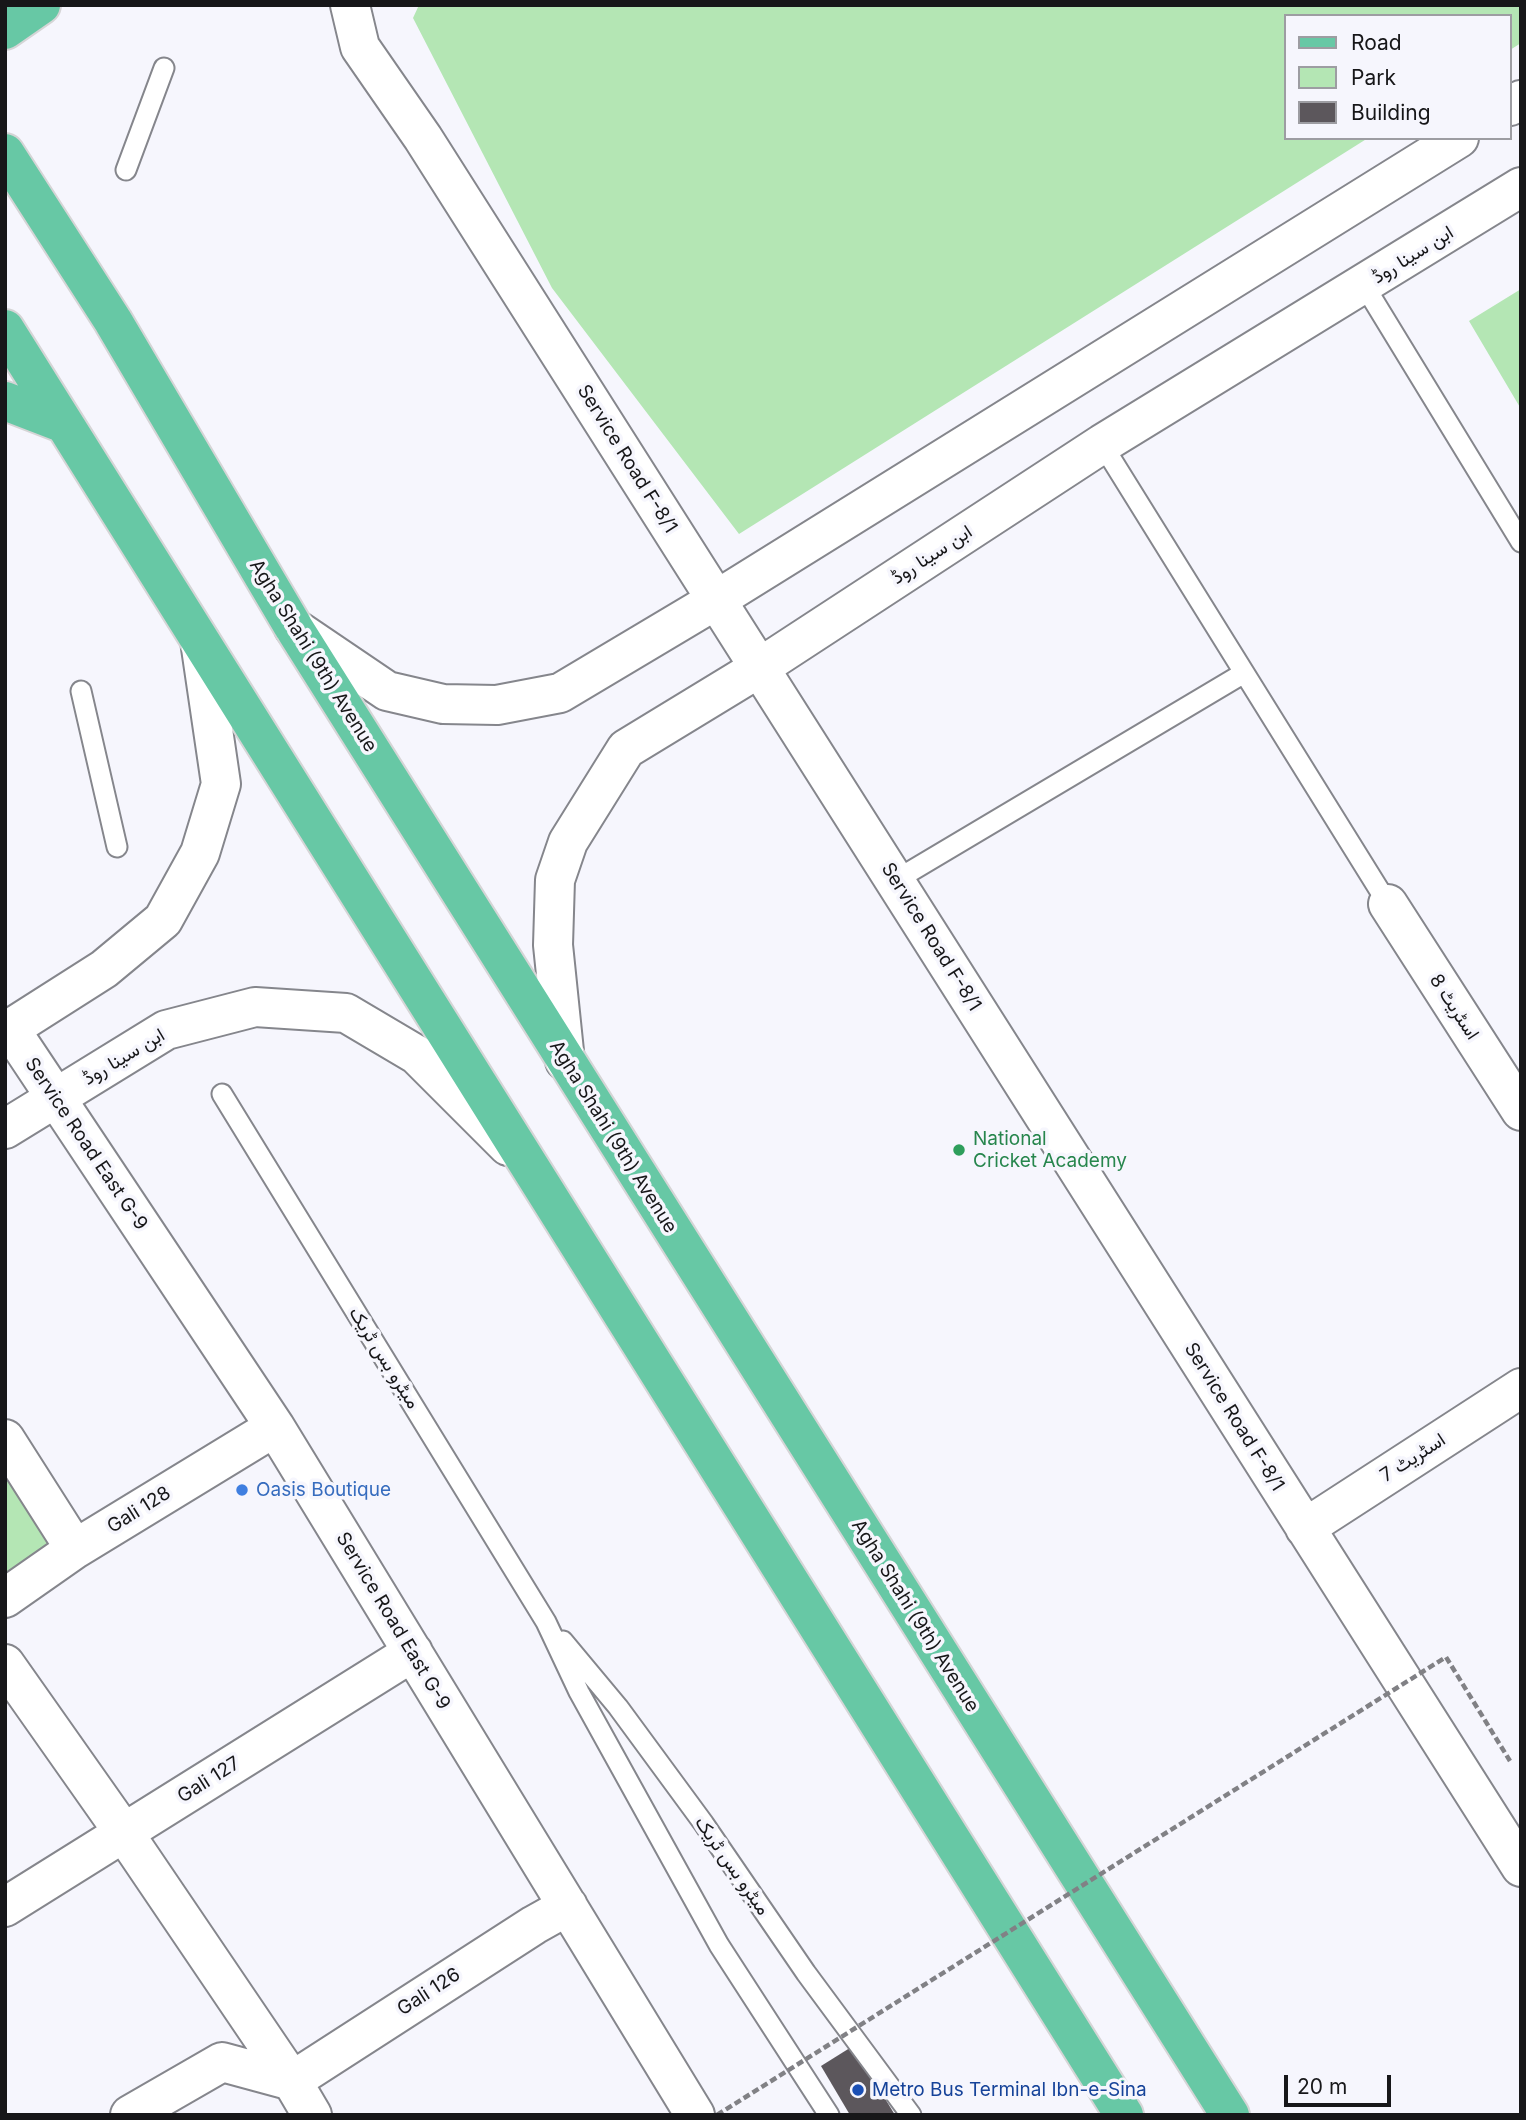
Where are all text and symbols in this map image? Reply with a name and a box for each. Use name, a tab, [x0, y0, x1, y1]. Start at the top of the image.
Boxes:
legend	[1284, 14, 1512, 140]
text: Road	[1351, 30, 1402, 55]
text: Park	[1351, 65, 1396, 90]
text: Building	[1351, 100, 1431, 125]
street label: ابن سینا روڈ	[1368, 221, 1458, 289]
street label: Service Road F-8/1	[572, 381, 682, 537]
street label: ابن سینا روڈ	[887, 521, 977, 589]
street label: Agha Shahi (9th) Avenue	[244, 556, 382, 756]
street label: Service Road F-8/1	[876, 859, 986, 1015]
street label: اسٹریٹ 8	[1424, 970, 1484, 1044]
street label: ابن سینا روڈ	[79, 1024, 169, 1090]
street label: Agha Shahi (9th) Avenue	[544, 1037, 682, 1237]
street label: Service Road East G-9	[20, 1054, 152, 1234]
place label: National Cricket Academy	[973, 1128, 1127, 1172]
marker: National Cricket Academy	[951, 1142, 967, 1158]
street label: میٹرو بس ٹریک	[344, 1303, 424, 1413]
street label: Service Road F-8/1	[1179, 1339, 1289, 1495]
street label: اسٹریٹ 7	[1376, 1429, 1450, 1487]
place label: Oasis Boutique	[256, 1479, 391, 1501]
street label: Gali 128	[103, 1482, 175, 1538]
marker: Oasis Boutique	[234, 1482, 250, 1498]
street label: Agha Shahi (9th) Avenue	[846, 1516, 984, 1716]
street label: Service Road East G-9	[331, 1528, 455, 1714]
street label: Gali 127	[174, 1752, 244, 1808]
street label: میٹرو بس ٹریک	[690, 1812, 774, 1920]
street label: Gali 126	[393, 1963, 465, 2021]
scale bar	[1288, 2060, 1395, 2104]
text: 20 m	[1297, 2074, 1347, 2099]
place label: Metro Bus Terminal Ibn-e-Sina	[872, 2079, 1147, 2101]
marker: Metro Bus Terminal Ibn-e-Sina	[850, 2082, 866, 2098]

